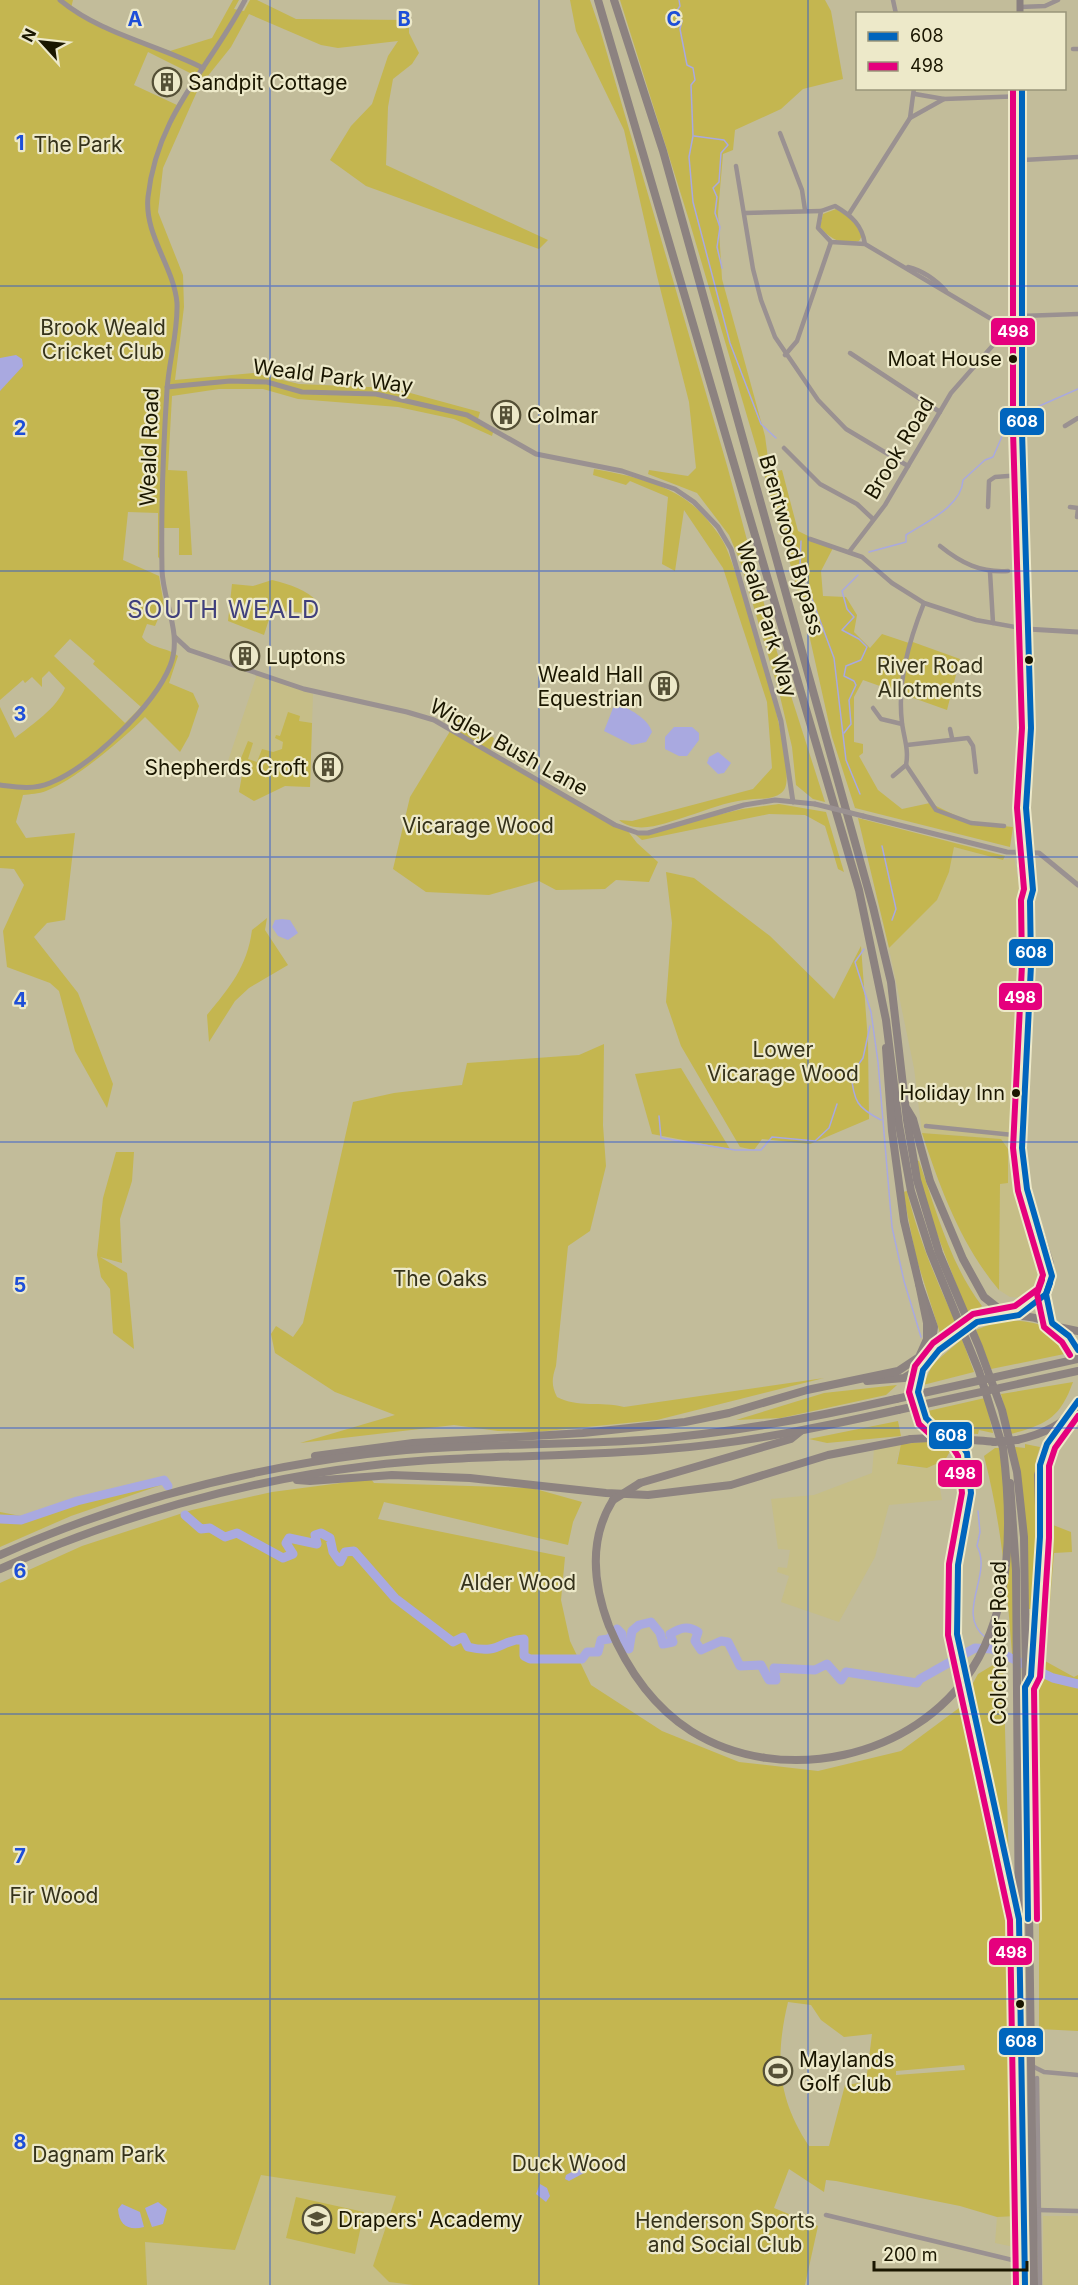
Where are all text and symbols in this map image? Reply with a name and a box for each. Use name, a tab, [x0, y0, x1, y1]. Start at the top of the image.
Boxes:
text: A	[128, 7, 143, 31]
text: B	[397, 7, 411, 31]
text: C	[667, 7, 681, 31]
north arrow	[12, 12, 72, 72]
legend	[856, 12, 1066, 90]
text: N	[17, 25, 40, 45]
text: 608	[910, 25, 944, 46]
text: 498	[910, 55, 944, 76]
building icon: Sandpit Cottage	[151, 66, 183, 98]
place label: Sandpit Cottage	[188, 70, 347, 95]
text: 1	[16, 131, 24, 155]
park label: The Park	[33, 132, 123, 157]
park label: Brook Weald Cricket Club	[40, 315, 166, 364]
line badge: 498	[990, 317, 1036, 346]
text: 498	[997, 321, 1029, 341]
place label: Moat House	[887, 347, 1002, 371]
marker: Moat House	[1007, 353, 1019, 365]
street label: Weald Park Way	[251, 354, 415, 398]
street label: Weald Road	[134, 387, 164, 507]
street label: Brook Road	[859, 392, 939, 504]
building icon: Colmar	[490, 399, 522, 431]
place label: Colmar	[527, 403, 598, 428]
line badge: 608	[999, 407, 1045, 436]
text: 608	[1006, 411, 1038, 431]
text: 2	[14, 416, 26, 440]
street label: Brentwood Bypass	[754, 452, 830, 638]
street label: Weald Park Way	[731, 538, 803, 700]
district label: SOUTH WEALD	[127, 595, 321, 624]
building icon: Luptons	[229, 640, 261, 672]
place label: Luptons	[266, 644, 346, 669]
park label: River Road Allotments	[877, 653, 983, 702]
unlabelled marker	[1023, 654, 1035, 666]
place label: Weald Hall Equestrian	[537, 662, 643, 711]
building icon: Weald Hall Equestrian	[648, 670, 680, 702]
street label: Wigley Bush Lane	[425, 693, 593, 801]
text: 3	[14, 702, 26, 726]
building icon: Shepherds Croft	[312, 751, 344, 783]
place label: Shepherds Croft	[145, 755, 307, 780]
park label: Vicarage Wood	[402, 813, 554, 838]
line badge: 608	[1008, 938, 1054, 967]
text: 608	[1015, 942, 1047, 962]
line badge: 498	[998, 982, 1043, 1011]
text: 498	[1004, 987, 1036, 1007]
text: 4	[13, 988, 27, 1012]
park label: Lower Vicarage Wood	[707, 1037, 859, 1086]
place label: Holiday Inn	[899, 1081, 1005, 1105]
marker: Holiday Inn	[1010, 1087, 1022, 1099]
park label: The Oaks	[393, 1266, 487, 1291]
text: 5	[14, 1273, 26, 1297]
line badge: 608	[928, 1421, 973, 1450]
text: 608	[935, 1425, 967, 1445]
line badge: 498	[937, 1459, 983, 1488]
text: 498	[944, 1463, 976, 1483]
text: 6	[14, 1559, 27, 1583]
street label: Colchester Road	[986, 1561, 1011, 1725]
park label: Alder Wood	[460, 1570, 576, 1595]
text: 7	[14, 1844, 26, 1868]
park label: Fir Wood	[10, 1883, 98, 1908]
line badge: 498	[988, 1937, 1033, 1966]
text: 498	[995, 1942, 1027, 1962]
unlabelled marker	[1014, 1998, 1026, 2010]
line badge: 608	[998, 2027, 1044, 2056]
text: 608	[1005, 2031, 1037, 2051]
place label: Maylands Golf Club	[799, 2047, 895, 2096]
sports icon: Maylands Golf Club	[762, 2055, 794, 2087]
text: 8	[13, 2130, 27, 2154]
park label: Dagnam Park	[32, 2142, 166, 2167]
park label: Duck Wood	[512, 2151, 626, 2176]
school or university icon: Drapers' Academy	[301, 2203, 333, 2235]
place label: Drapers' Academy	[338, 2207, 523, 2232]
park label: Henderson Sports and Social Club	[635, 2208, 815, 2257]
scale bar	[874, 2234, 1027, 2272]
text: 200 m	[883, 2244, 938, 2265]

